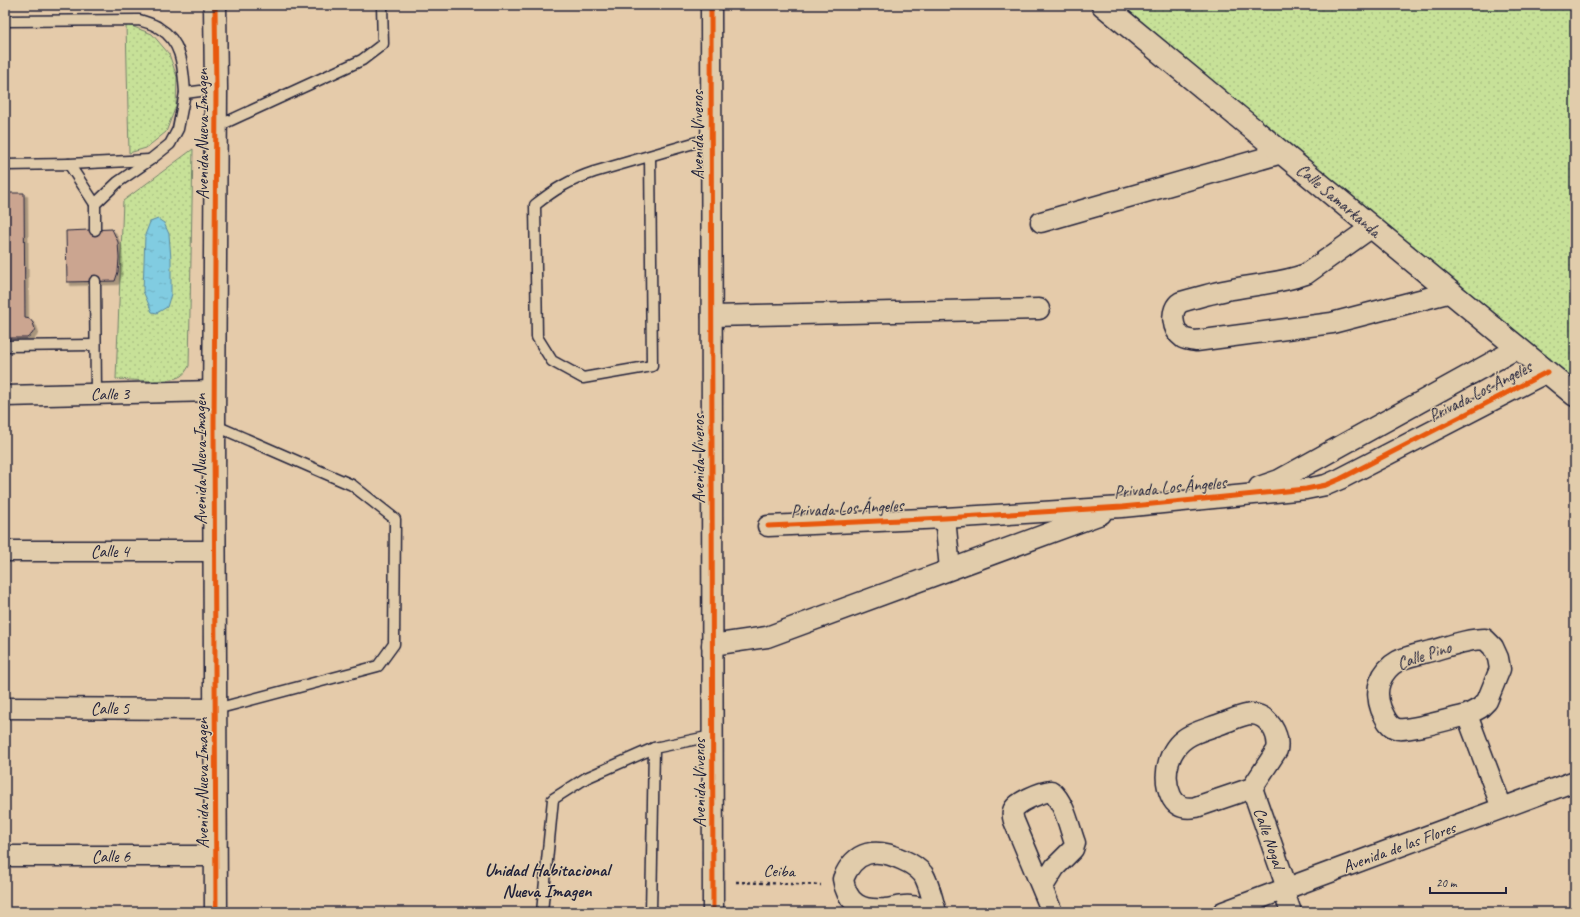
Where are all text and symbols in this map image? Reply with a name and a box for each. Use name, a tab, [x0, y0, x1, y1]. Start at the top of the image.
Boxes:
street label: Avenida Nueva Imagen	[192, 67, 213, 199]
street label: Avenida Viveros	[687, 88, 708, 179]
street label: Calle Samarkanda	[1293, 159, 1387, 243]
street label: Privada Los Ángeles	[1425, 354, 1537, 426]
street label: Calle 3	[91, 383, 131, 405]
street label: Avenida Nueva Imagen	[190, 392, 211, 524]
street label: Avenida Viveros	[688, 412, 709, 503]
street label: Privada Los Ángeles	[1113, 470, 1229, 502]
street label: Privada Los Ángeles	[790, 493, 906, 521]
street label: Calle 4	[91, 541, 132, 562]
street label: Calle Pino	[1394, 636, 1455, 674]
street label: Calle 5	[91, 698, 131, 719]
street label: Avenida Nueva Imagen	[192, 716, 213, 848]
street label: Avenida Viveros	[689, 736, 710, 827]
street label: Calle Nogal	[1249, 805, 1290, 874]
street label: Avenida de las Flores	[1340, 816, 1460, 877]
street label: Calle 6	[92, 846, 132, 867]
district label: Unidad Habitacional Nueva Imagen	[484, 859, 613, 902]
street label: Ceiba	[763, 860, 797, 882]
scale bar	[1430, 869, 1506, 895]
text: 20 m	[1436, 875, 1458, 891]

